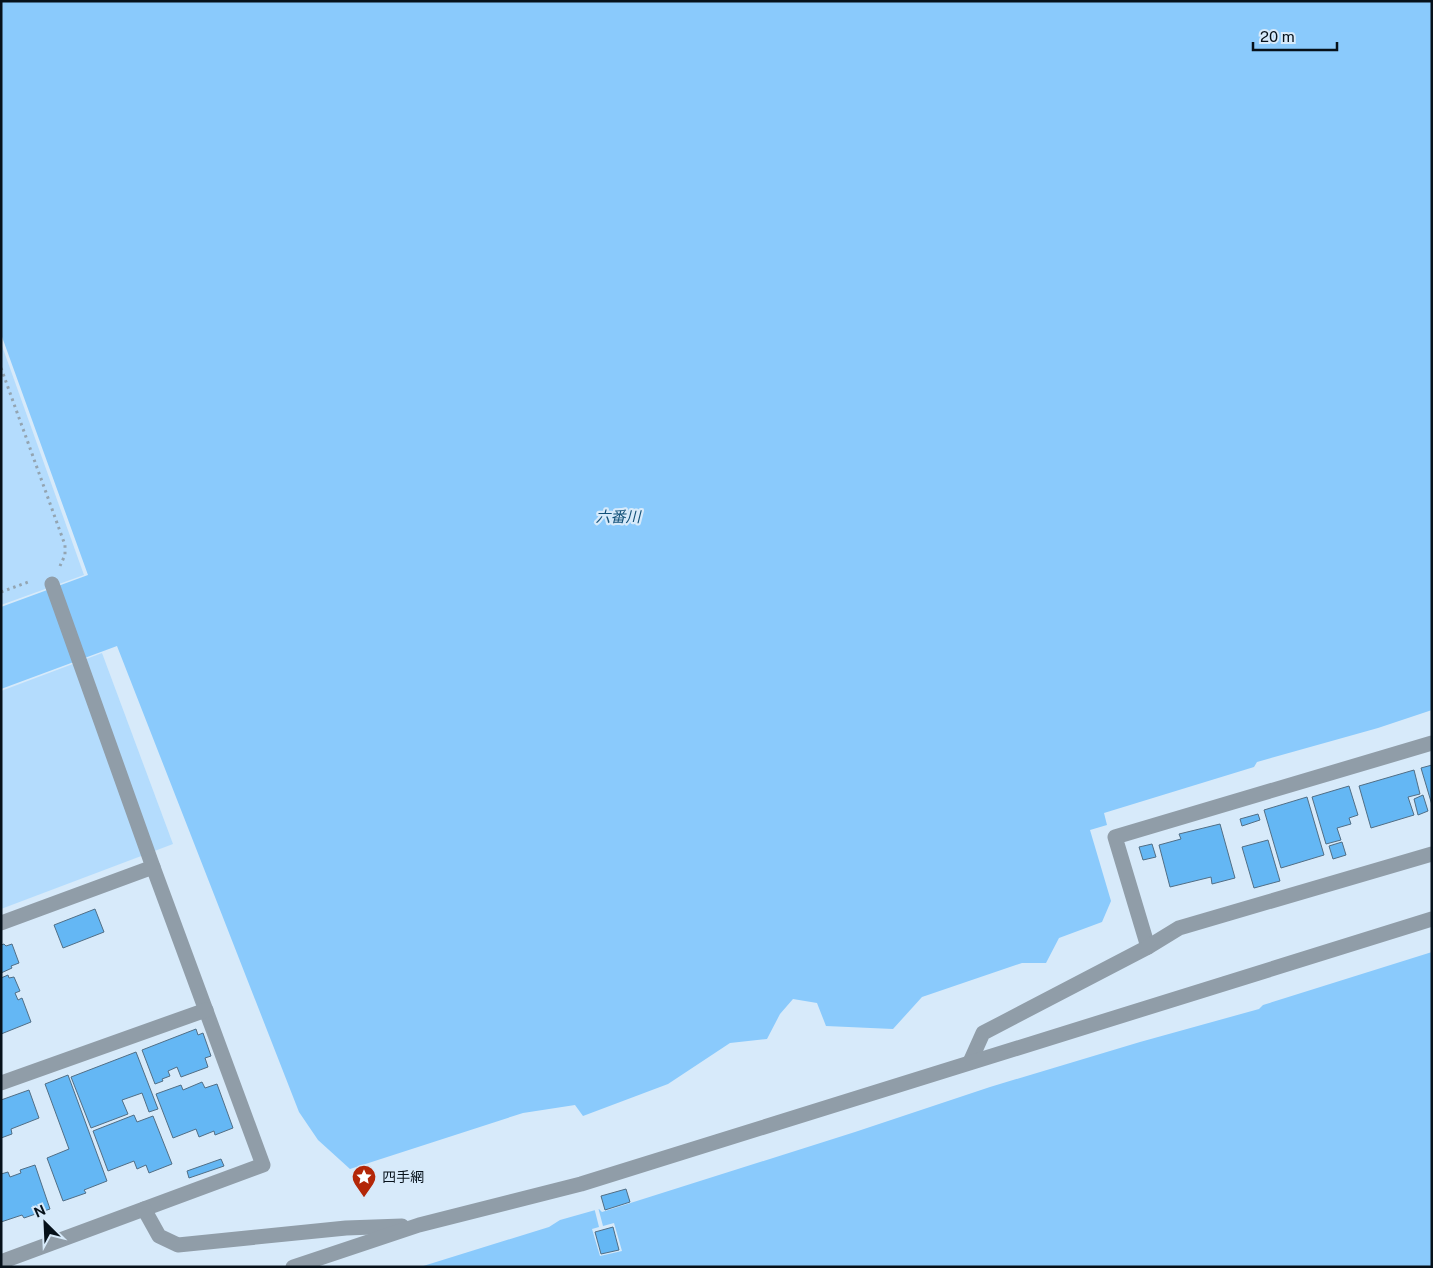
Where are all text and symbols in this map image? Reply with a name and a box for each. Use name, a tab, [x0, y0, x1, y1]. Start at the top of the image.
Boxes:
scale bar	[1253, 20, 1337, 52]
text: 20 m	[1260, 28, 1295, 45]
water label: 六番川	[595, 508, 642, 525]
place icon: 四手網	[351, 1164, 377, 1198]
place label: 四手網	[382, 1169, 424, 1185]
north arrow	[20, 1198, 70, 1248]
text: N	[31, 1202, 48, 1221]

